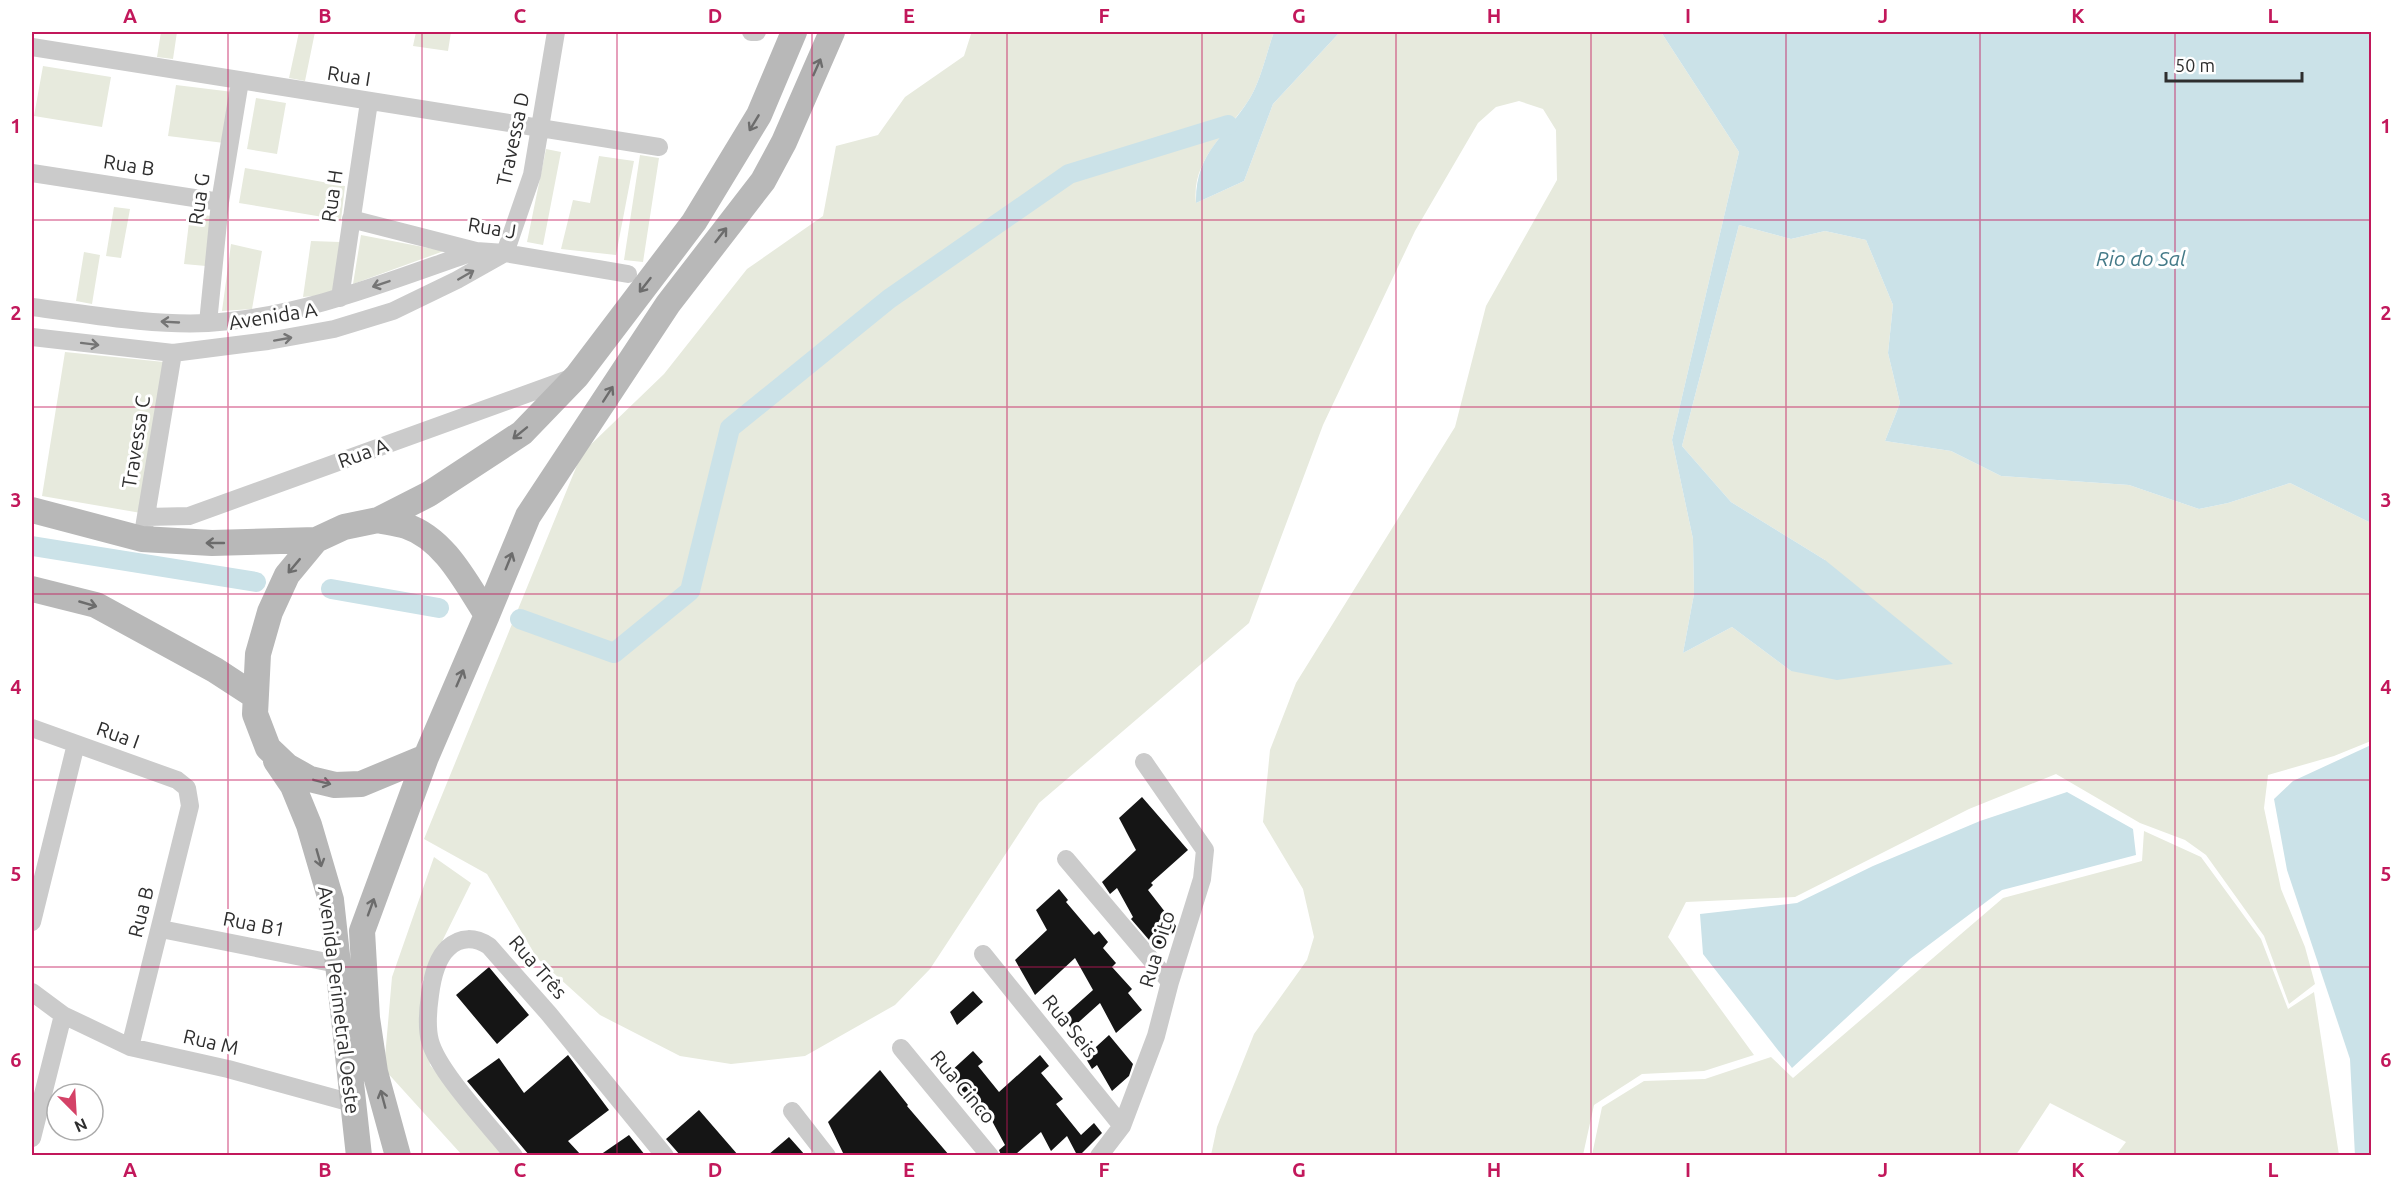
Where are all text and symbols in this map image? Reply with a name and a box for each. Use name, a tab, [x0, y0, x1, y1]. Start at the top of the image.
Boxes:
text: A	[123, 4, 137, 27]
text: B	[318, 4, 332, 27]
text: C	[514, 4, 527, 27]
text: D	[708, 4, 722, 27]
text: E	[903, 4, 915, 27]
text: F	[1098, 4, 1110, 27]
text: G	[1292, 4, 1306, 27]
text: H	[1487, 4, 1501, 27]
text: I	[1685, 4, 1691, 27]
text: J	[1878, 4, 1888, 27]
text: K	[2071, 4, 2085, 27]
text: L	[2268, 4, 2279, 27]
scale bar	[2166, 45, 2302, 83]
text: 50 m	[2175, 55, 2215, 75]
one-way arrow	[811, 58, 823, 76]
street label: Rua I	[326, 61, 373, 90]
street label: Travessa D	[491, 90, 534, 188]
text: 1	[10, 114, 22, 137]
one-way arrow	[747, 114, 759, 131]
text: 1	[2380, 114, 2392, 137]
street label: Rua B	[102, 149, 156, 180]
street label: Rua H	[316, 168, 347, 224]
street label: Rua G	[183, 172, 214, 226]
street label: Rua J	[466, 212, 518, 243]
one-way arrow	[715, 227, 728, 243]
water label: Rio do Sal	[2096, 246, 2186, 270]
one-way arrow	[457, 269, 474, 281]
one-way arrow	[639, 277, 652, 293]
one-way arrow	[372, 279, 391, 290]
street label: Avenida A	[227, 297, 319, 334]
text: 2	[10, 301, 22, 324]
text: 2	[2380, 301, 2392, 324]
one-way arrow	[161, 316, 181, 327]
one-way arrow	[273, 333, 292, 344]
one-way arrow	[79, 339, 99, 350]
one-way arrow	[603, 386, 615, 403]
street label: Travessa C	[117, 394, 154, 490]
one-way arrow	[512, 427, 528, 440]
street label: Rua A	[335, 433, 391, 472]
text: 3	[10, 488, 22, 511]
text: 3	[2380, 488, 2392, 511]
one-way arrow	[206, 537, 226, 549]
one-way arrow	[504, 553, 515, 571]
one-way arrow	[287, 558, 301, 573]
one-way arrow	[78, 599, 97, 610]
one-way arrow	[455, 669, 466, 688]
text: 4	[10, 675, 22, 698]
text: 4	[2380, 675, 2392, 698]
street label: Rua I	[94, 716, 143, 753]
one-way arrow	[313, 776, 332, 788]
one-way arrow	[313, 848, 325, 867]
text: 5	[10, 862, 22, 885]
text: 5	[2380, 862, 2392, 885]
street label: Rua B	[123, 884, 158, 940]
street label: Avenida Perimetral Oeste	[314, 885, 365, 1115]
one-way arrow	[366, 899, 377, 917]
street label: Rua B1	[221, 906, 287, 941]
street label: Rua Oito	[1134, 908, 1179, 990]
street label: Rua Três	[505, 930, 572, 1003]
street label: Rua Seis	[1038, 990, 1103, 1062]
street label: Rua M	[181, 1024, 241, 1059]
street label: Rua Cinco	[926, 1045, 1001, 1128]
text: 6	[10, 1048, 22, 1071]
text: 6	[2380, 1048, 2392, 1071]
north arrow	[45, 1082, 105, 1142]
one-way arrow	[377, 1090, 388, 1109]
text: N	[72, 1115, 90, 1136]
text: A	[123, 1158, 137, 1181]
text: B	[318, 1158, 332, 1181]
text: C	[514, 1158, 527, 1181]
text: D	[708, 1158, 722, 1181]
text: E	[903, 1158, 915, 1181]
text: F	[1098, 1158, 1110, 1181]
text: G	[1292, 1158, 1306, 1181]
text: H	[1487, 1158, 1501, 1181]
text: I	[1685, 1158, 1691, 1181]
text: J	[1878, 1158, 1888, 1181]
text: K	[2071, 1158, 2085, 1181]
text: L	[2268, 1158, 2279, 1181]

